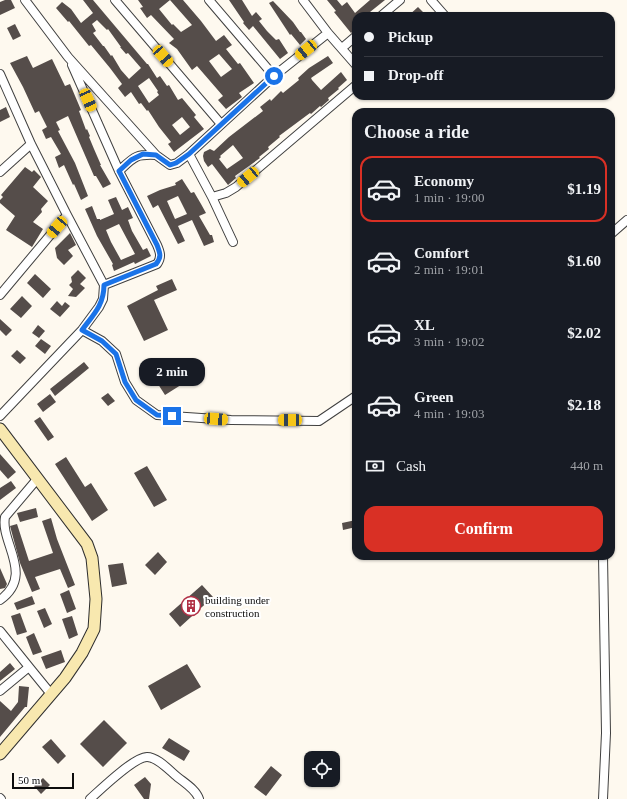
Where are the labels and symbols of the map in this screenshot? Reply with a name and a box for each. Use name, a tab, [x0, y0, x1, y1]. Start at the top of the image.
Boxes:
car	[293, 38, 319, 62]
car	[151, 43, 175, 69]
route start	[265, 67, 283, 85]
car	[78, 87, 98, 113]
car	[235, 165, 261, 189]
car	[45, 214, 69, 240]
callout: 2 min	[139, 358, 205, 386]
route end	[163, 407, 181, 425]
car	[204, 412, 228, 426]
car	[278, 414, 302, 426]
place label: building under construction	[205, 594, 270, 619]
building icon: building under construction	[180, 595, 202, 617]
scale bar	[12, 771, 74, 790]

